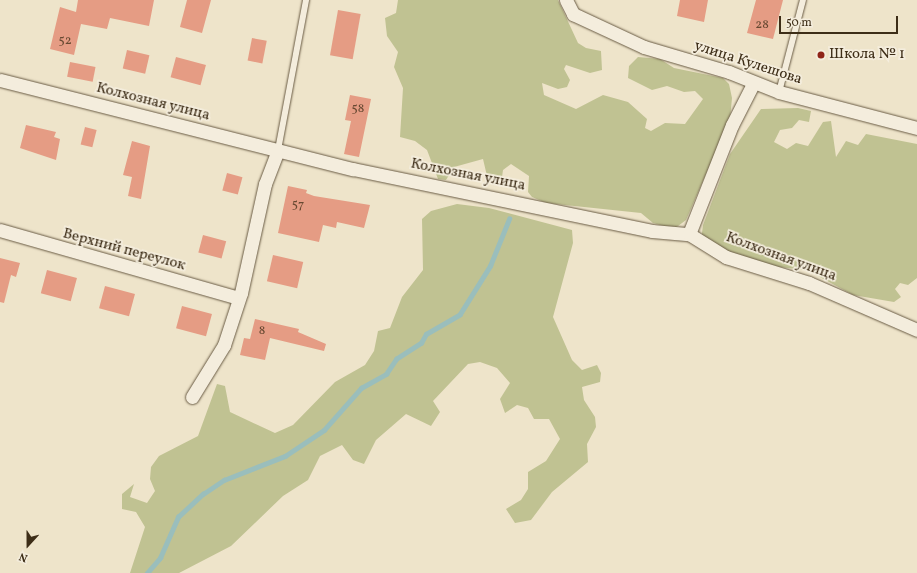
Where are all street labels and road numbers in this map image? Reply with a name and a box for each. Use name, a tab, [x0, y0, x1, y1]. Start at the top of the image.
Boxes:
street label: улица Кулешова	[692, 37, 804, 89]
street label: Колхозная улица	[94, 79, 212, 125]
street label: Колхозная улица	[409, 155, 527, 195]
street label: Верхний переулок	[61, 225, 187, 275]
street label: Колхозная улица	[723, 229, 839, 285]

